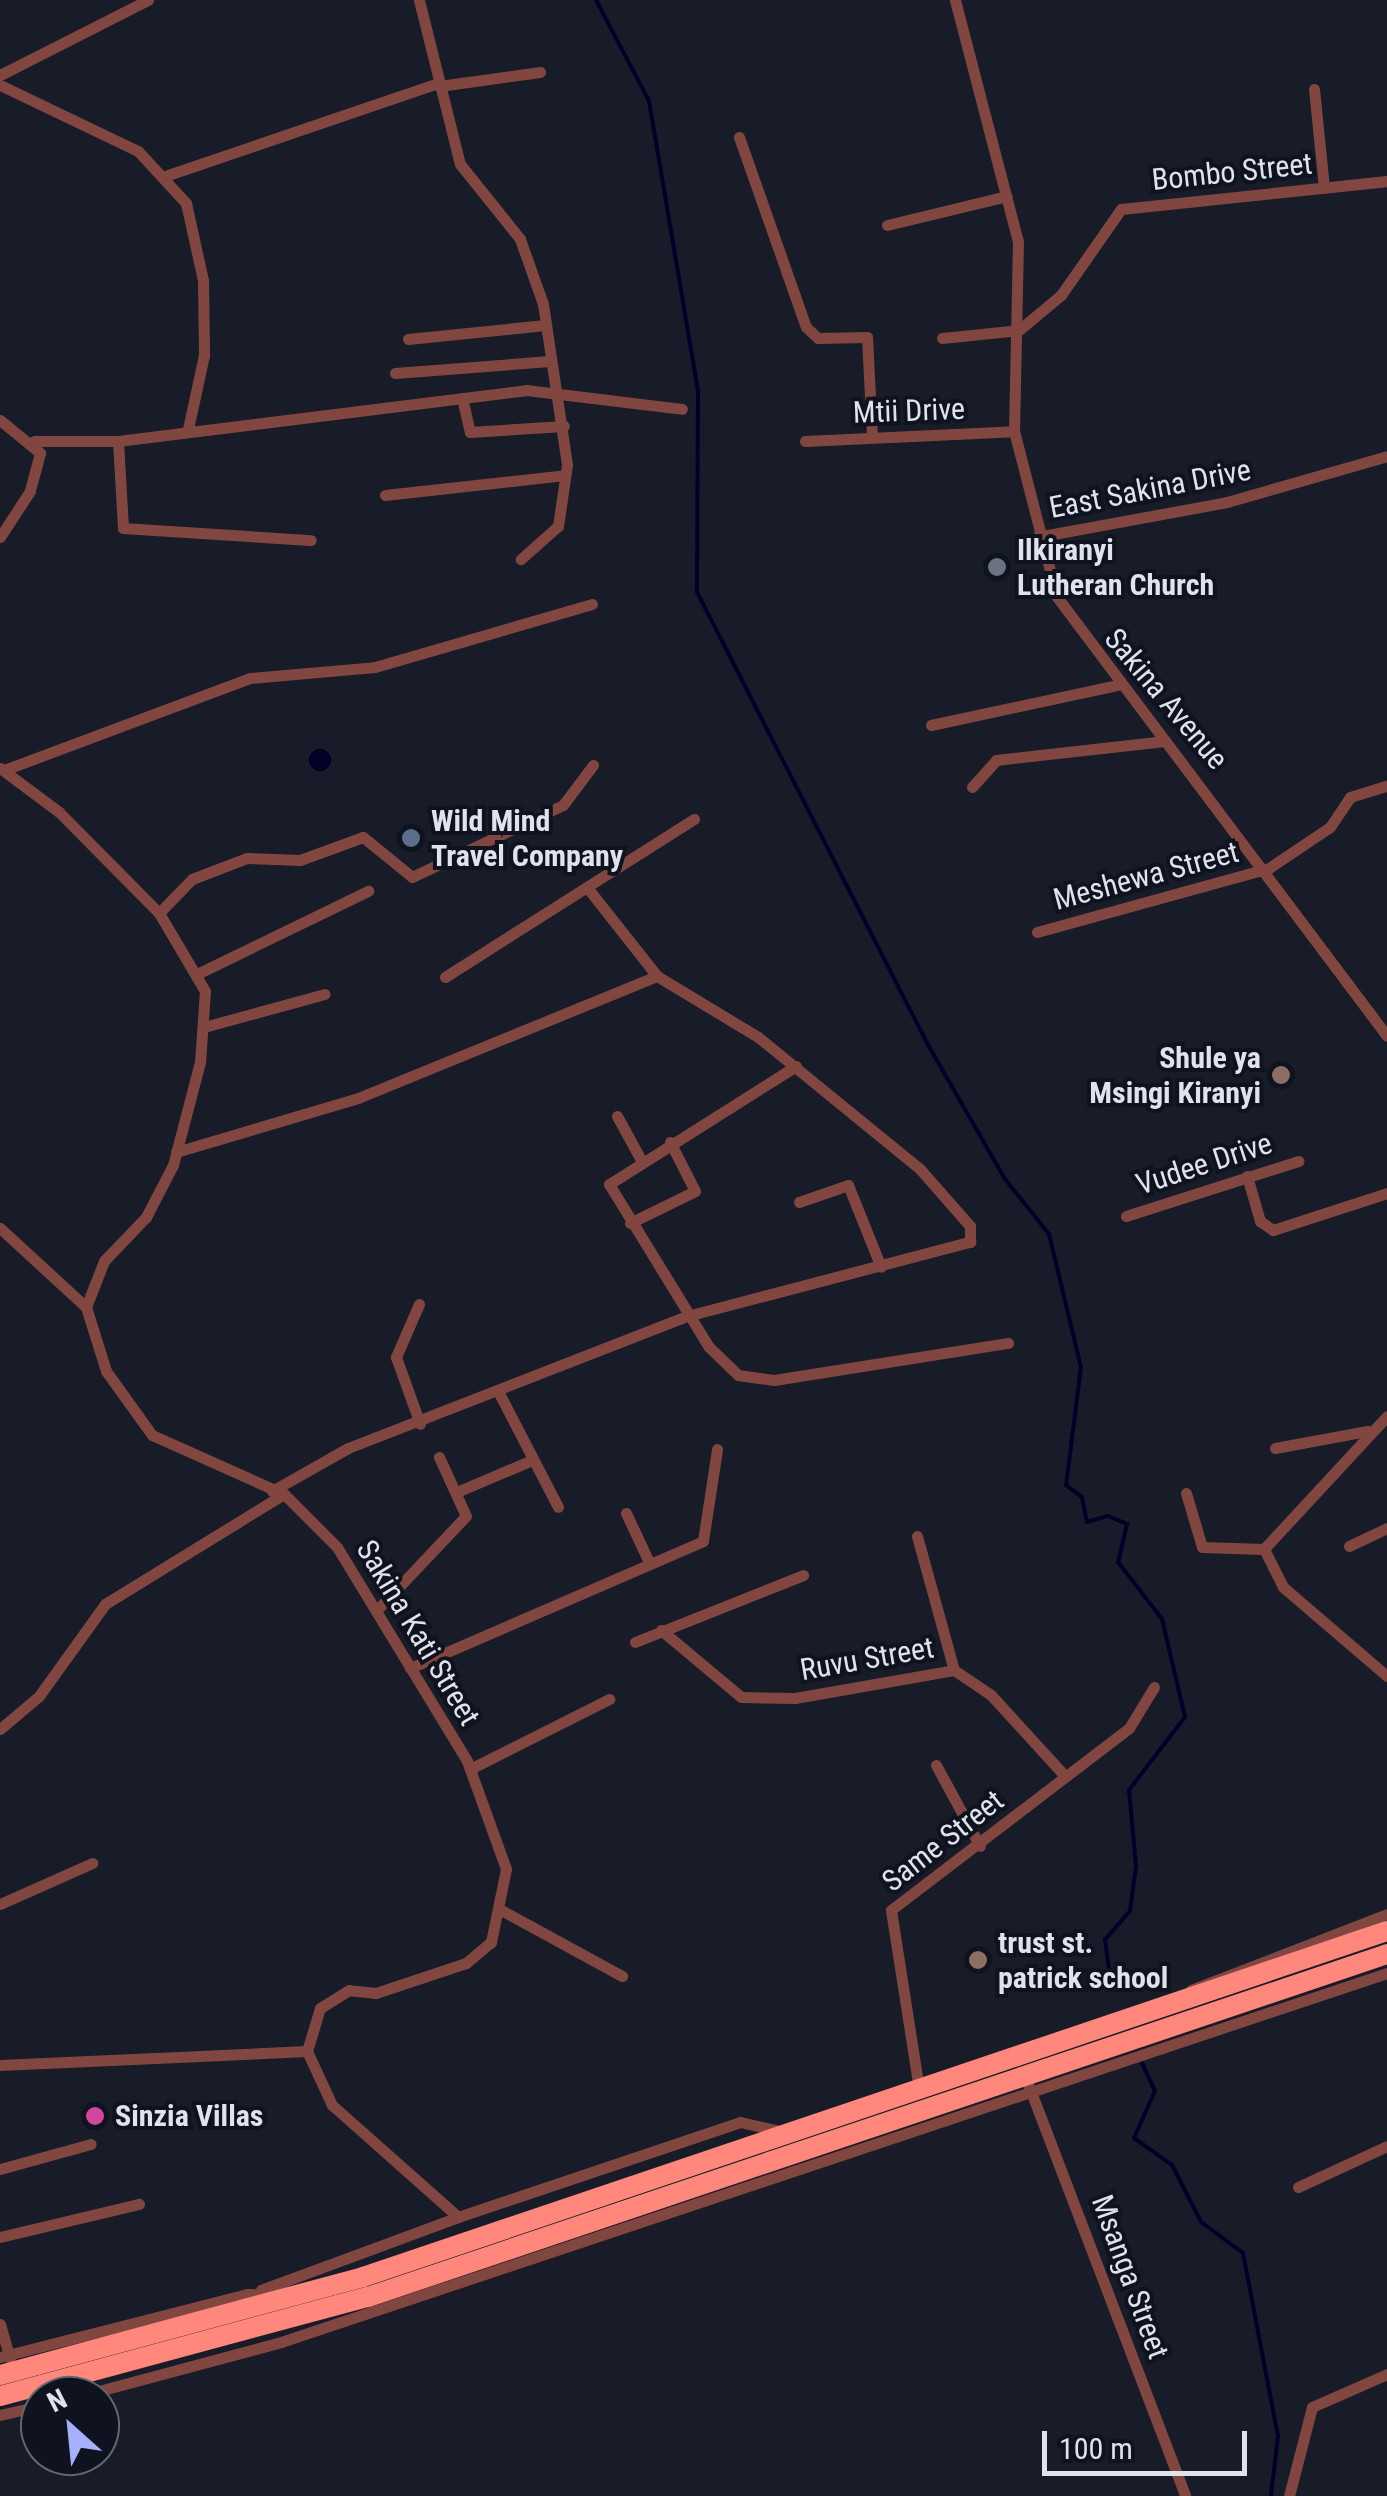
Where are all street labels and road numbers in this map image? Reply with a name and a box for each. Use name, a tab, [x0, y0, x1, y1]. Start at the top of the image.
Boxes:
street label: Bombo Street	[1150, 146, 1314, 198]
street label: Mtii Drive	[852, 391, 966, 431]
street label: East Sakina Drive	[1046, 452, 1254, 526]
street label: Sakina Avenue	[1097, 621, 1235, 777]
street label: Meshewa Street	[1050, 834, 1242, 918]
street label: Vudee Drive	[1132, 1125, 1276, 1203]
street label: Sakina Kati Street	[349, 1534, 487, 1732]
street label: Ruvu Street	[797, 1630, 937, 1688]
street label: Same Street	[875, 1783, 1011, 1899]
street label: Msanga Street	[1084, 2190, 1176, 2364]

